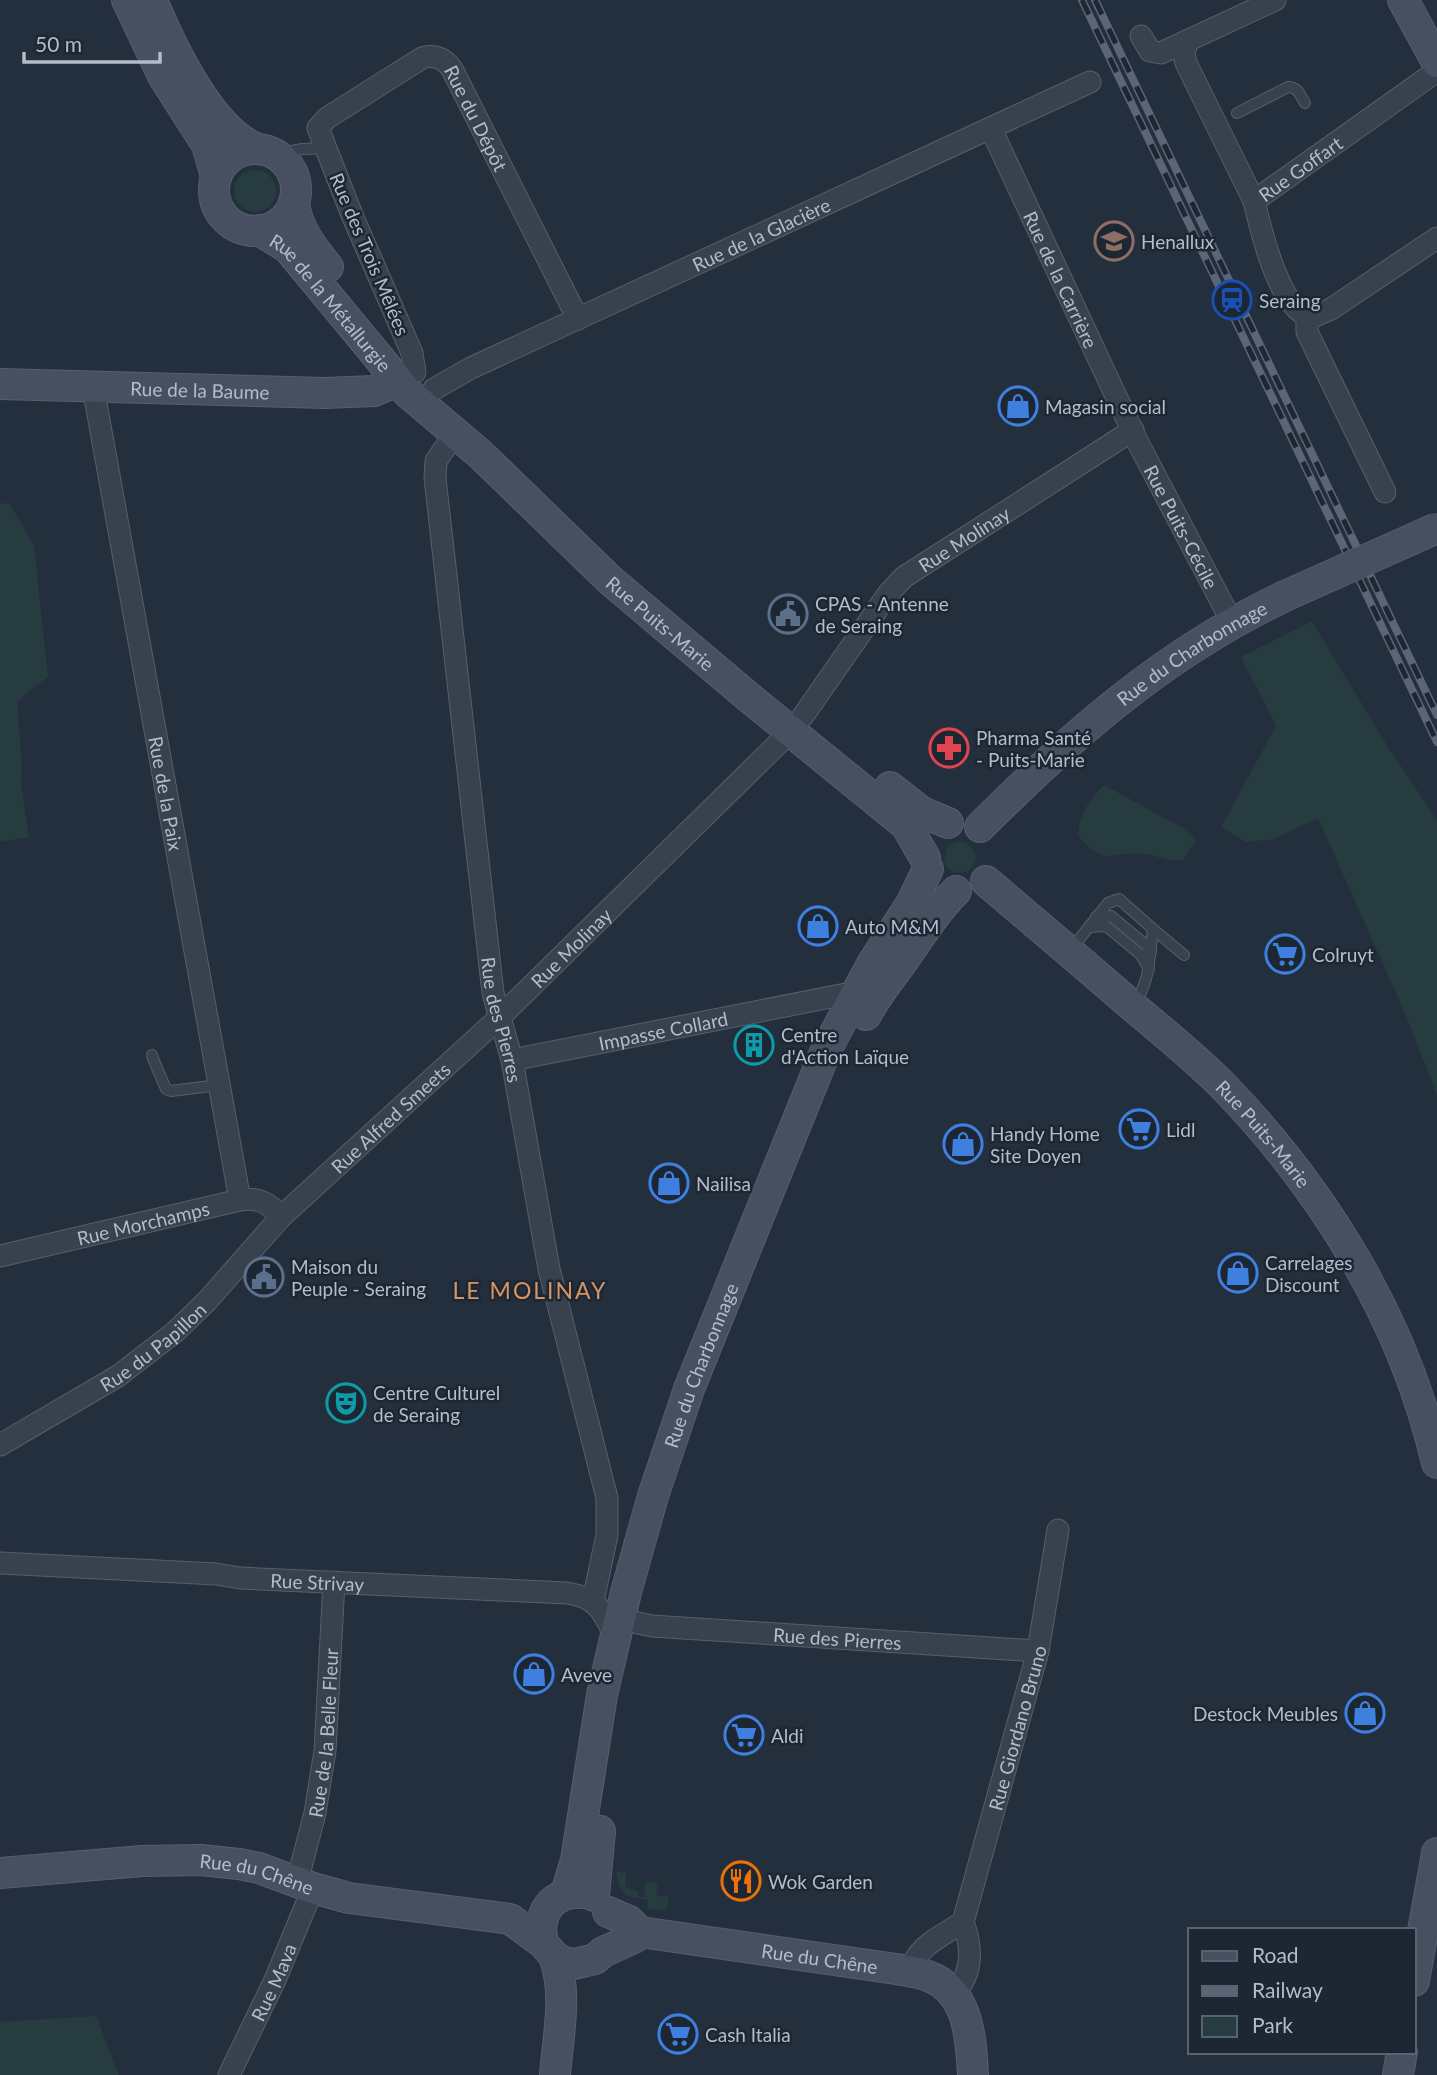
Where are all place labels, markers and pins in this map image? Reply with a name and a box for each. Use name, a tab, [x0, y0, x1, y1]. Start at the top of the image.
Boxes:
school or university icon: Henallux	[1093, 220, 1135, 262]
place label: Henallux	[1141, 230, 1215, 253]
station icon: Seraing	[1211, 279, 1253, 321]
place label: Seraing	[1259, 289, 1321, 312]
shop icon: Magasin social	[997, 385, 1039, 427]
place label: Magasin social	[1045, 395, 1166, 418]
place label: CPAS - Antenne de Seraing	[815, 592, 949, 637]
public building icon: CPAS - Antenne de Seraing	[767, 593, 809, 635]
place label: Pharma Santé - Puits-Marie	[976, 726, 1091, 771]
pharmacy icon: Pharma Santé - Puits-Marie	[928, 727, 970, 769]
shop icon: Auto M&M	[797, 905, 839, 947]
place label: Auto M&M	[845, 915, 939, 938]
supermarket icon: Colruyt	[1264, 933, 1306, 975]
place label: Colruyt	[1312, 943, 1374, 966]
place label: Centre d'Action Laïque	[781, 1023, 909, 1068]
building icon: Centre d'Action Laïque	[733, 1024, 775, 1066]
supermarket icon: Lidl	[1118, 1108, 1160, 1150]
place label: Lidl	[1166, 1118, 1195, 1141]
place label: Handy Home Site Doyen	[990, 1122, 1100, 1167]
shop icon: Handy Home Site Doyen	[942, 1123, 984, 1165]
shop icon: Nailisa	[648, 1162, 690, 1204]
place label: Nailisa	[696, 1172, 751, 1195]
place label: Carrelages Discount	[1265, 1251, 1353, 1296]
shop icon: Carrelages Discount	[1217, 1252, 1259, 1294]
place label: Maison du Peuple - Seraing	[291, 1255, 426, 1300]
public building icon: Maison du Peuple - Seraing	[243, 1256, 285, 1298]
place label: Centre Culturel de Seraing	[373, 1381, 500, 1426]
theatre icon: Centre Culturel de Seraing	[325, 1382, 367, 1424]
shop icon: Aveve	[513, 1653, 555, 1695]
place label: Aveve	[561, 1663, 612, 1686]
shop icon: Destock Meubles	[1344, 1692, 1386, 1734]
place label: Destock Meubles	[1193, 1702, 1338, 1725]
supermarket icon: Aldi	[723, 1714, 765, 1756]
place label: Aldi	[771, 1724, 804, 1747]
restaurant icon: Wok Garden	[720, 1860, 762, 1902]
place label: Wok Garden	[768, 1870, 873, 1893]
supermarket icon: Cash Italia	[657, 2013, 699, 2055]
place label: Cash Italia	[705, 2023, 791, 2046]

